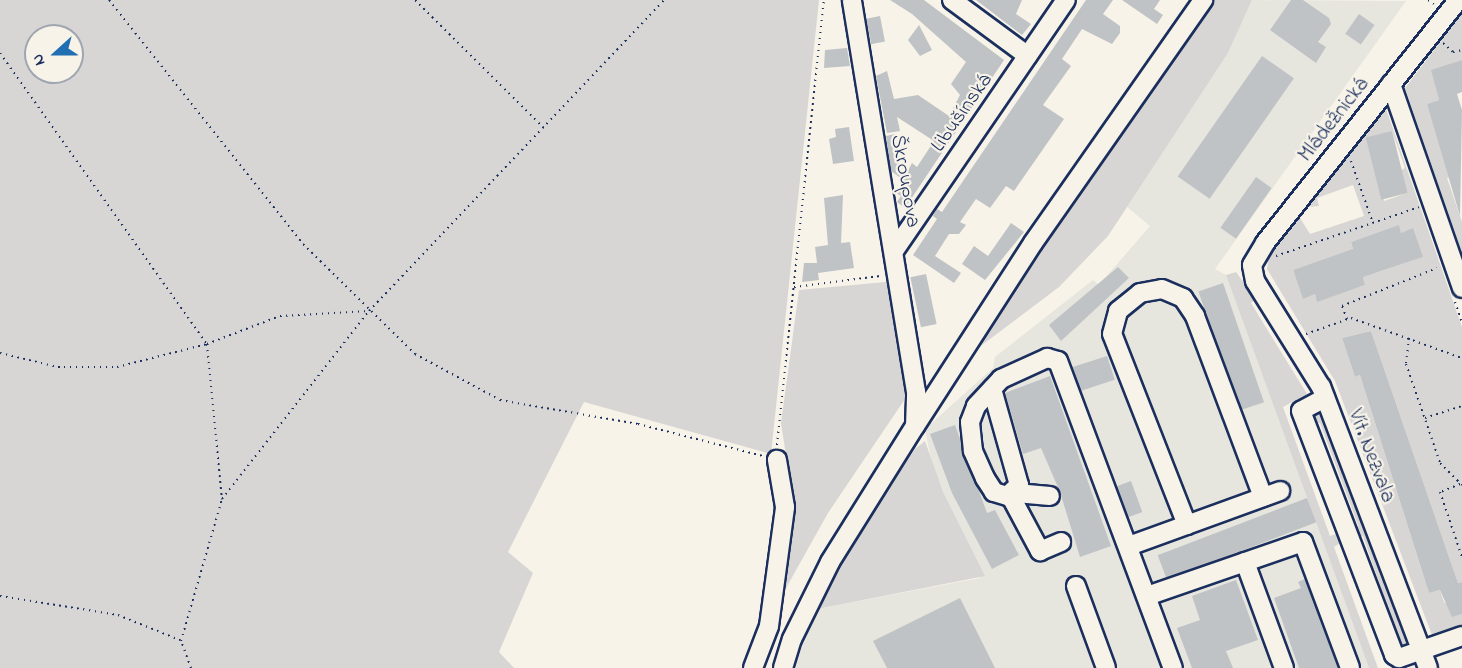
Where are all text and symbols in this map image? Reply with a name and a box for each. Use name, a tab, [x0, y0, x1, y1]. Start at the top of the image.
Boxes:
north arrow	[24, 24, 84, 84]
text: N	[26, 50, 52, 69]
street label: Libušínská	[926, 69, 998, 157]
street label: Mládežnická	[1293, 73, 1375, 167]
street label: Škroupova	[884, 133, 926, 229]
street label: Vít. Nezvala	[1342, 406, 1400, 506]

